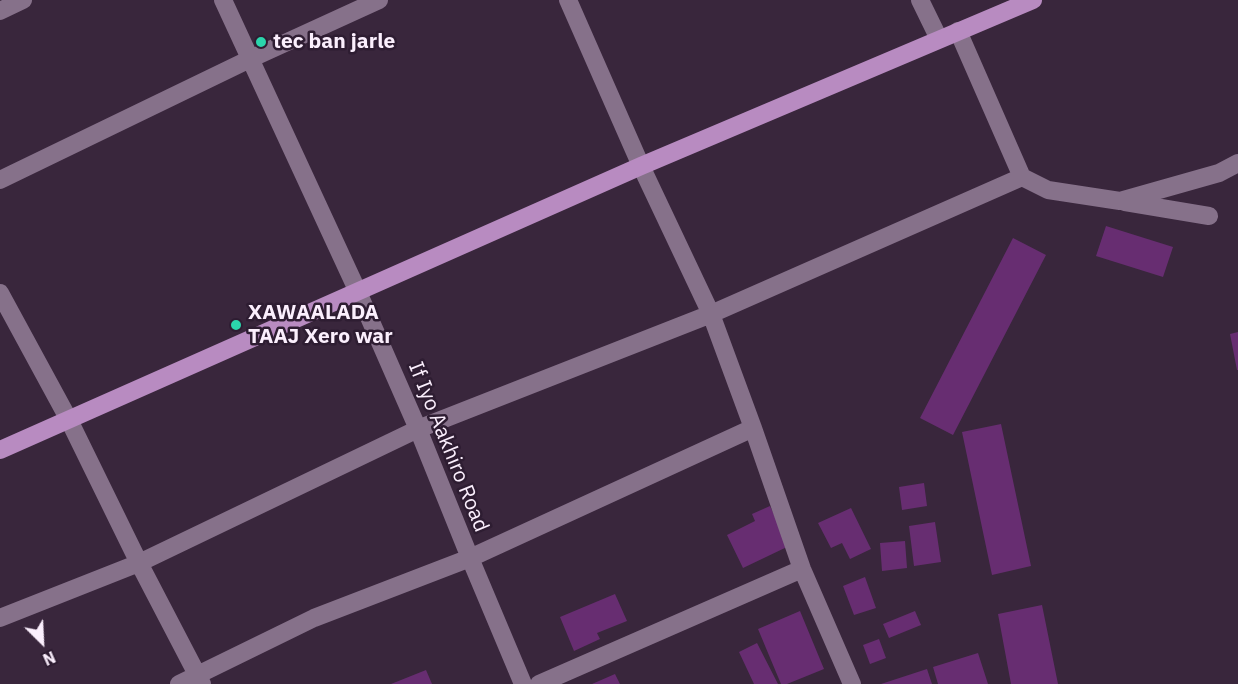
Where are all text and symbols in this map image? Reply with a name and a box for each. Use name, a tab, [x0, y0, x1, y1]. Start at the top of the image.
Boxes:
place label: tec ban jarle	[273, 29, 395, 55]
marker: tec ban jarle	[254, 35, 268, 49]
place label: XAWAALADA TAAJ Xero war	[248, 300, 393, 350]
marker: XAWAALADA TAAJ Xero war	[229, 318, 243, 332]
street label: If Iyo Aakhiro Road	[402, 358, 494, 536]
north arrow	[12, 612, 72, 672]
text: N	[40, 647, 59, 670]

